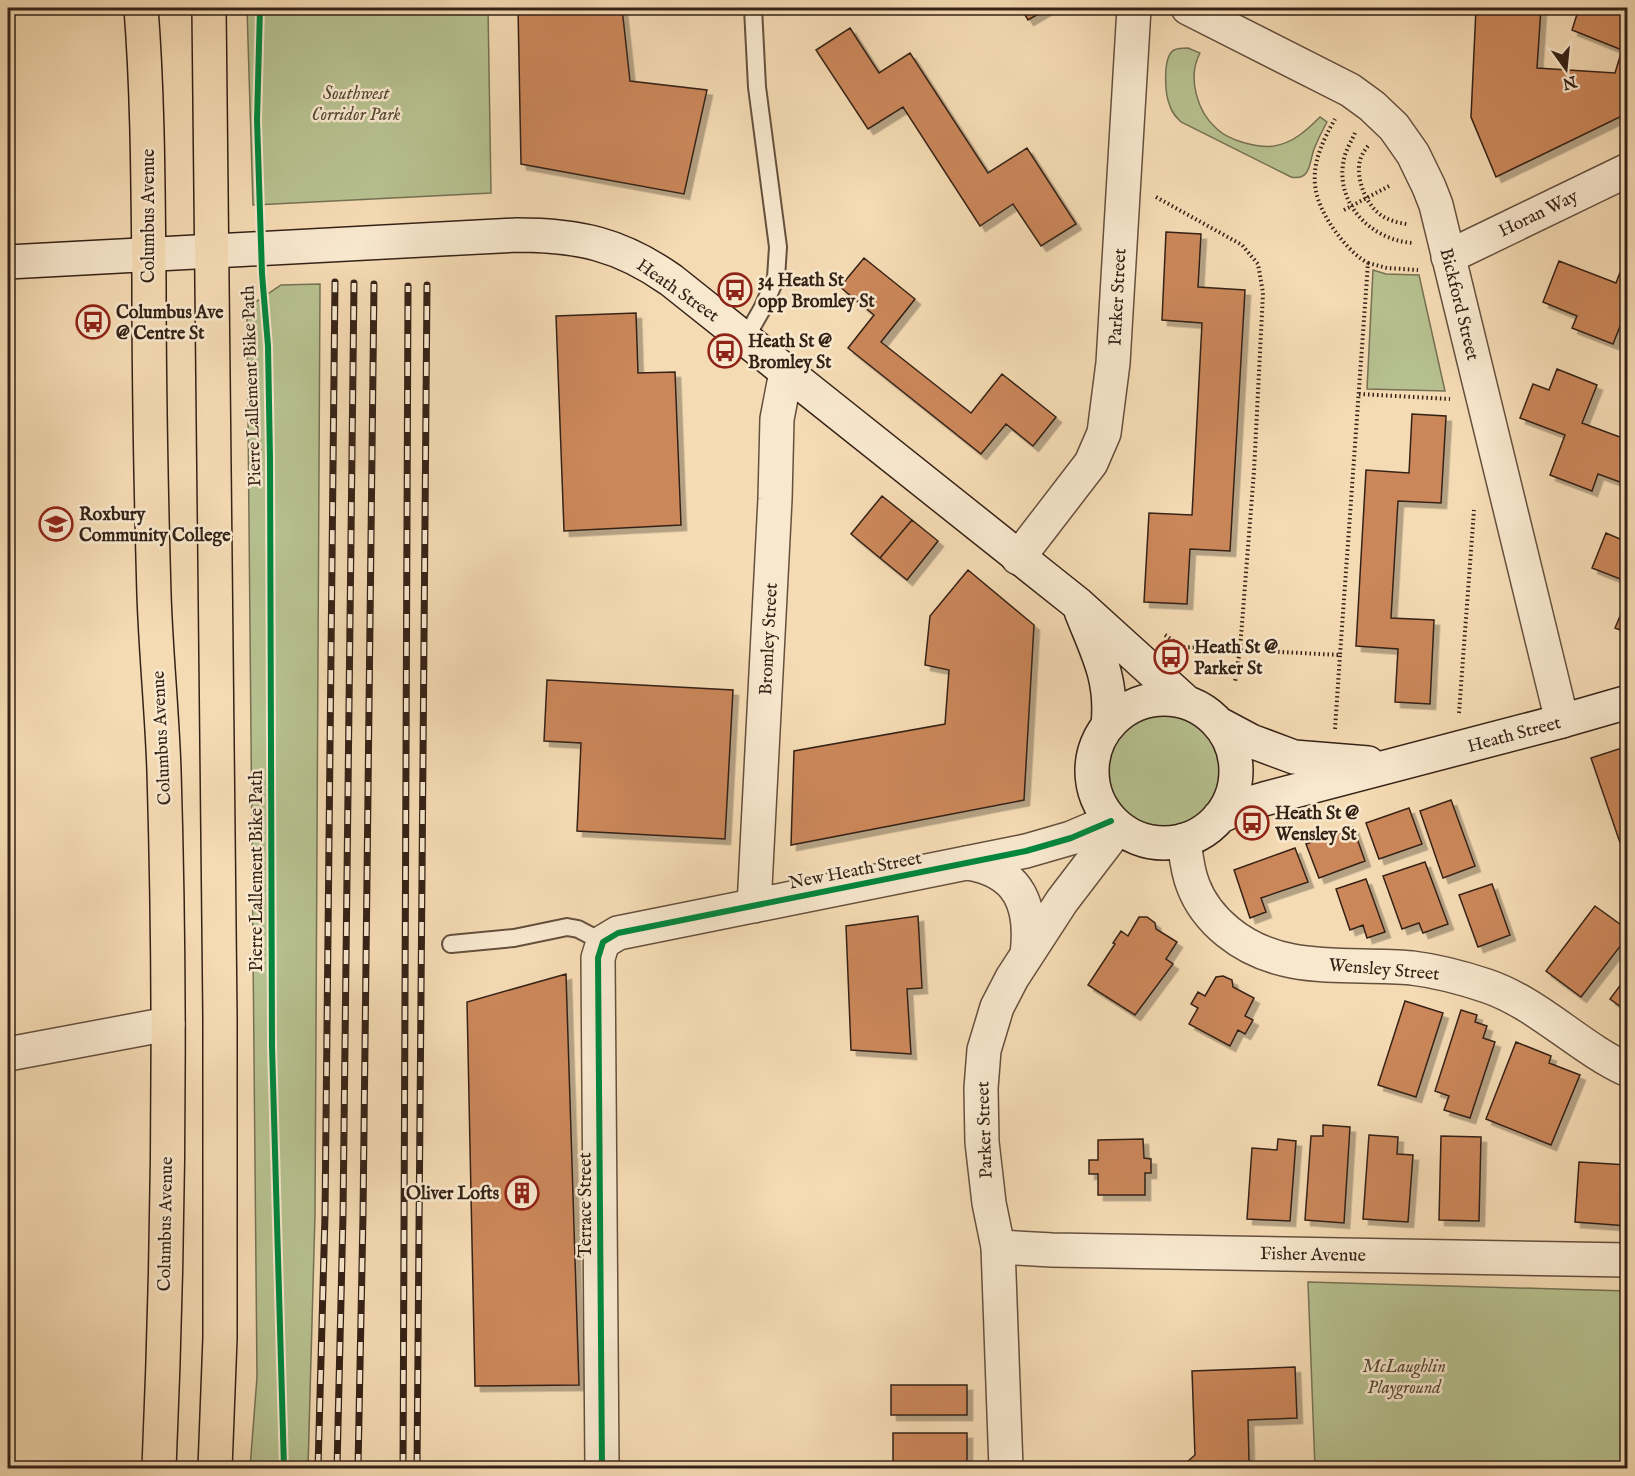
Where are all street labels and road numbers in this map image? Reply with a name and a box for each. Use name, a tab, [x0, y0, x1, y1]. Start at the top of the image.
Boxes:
street label: Columbus Avenue	[138, 149, 161, 283]
street label: Horan Way	[1495, 185, 1582, 243]
street label: Bickford Street	[1433, 246, 1484, 363]
street label: Parker Street	[1104, 248, 1133, 346]
street label: Heath Street	[631, 254, 723, 328]
street label: Pierre Lallement Bike Path	[237, 284, 268, 487]
street label: Bromley Street	[755, 582, 784, 696]
street label: Columbus Avenue	[147, 670, 178, 806]
street label: Heath Street	[1465, 712, 1564, 759]
street label: Pierre Lallement Bike Path	[246, 770, 269, 972]
street label: New Heath Street	[787, 847, 924, 896]
street label: Wensley Street	[1328, 954, 1440, 987]
street label: Parker Street	[972, 1081, 999, 1179]
street label: Terrace Street	[575, 1152, 598, 1258]
street label: Columbus Avenue	[154, 1157, 179, 1292]
street label: Fisher Avenue	[1260, 1243, 1366, 1268]

